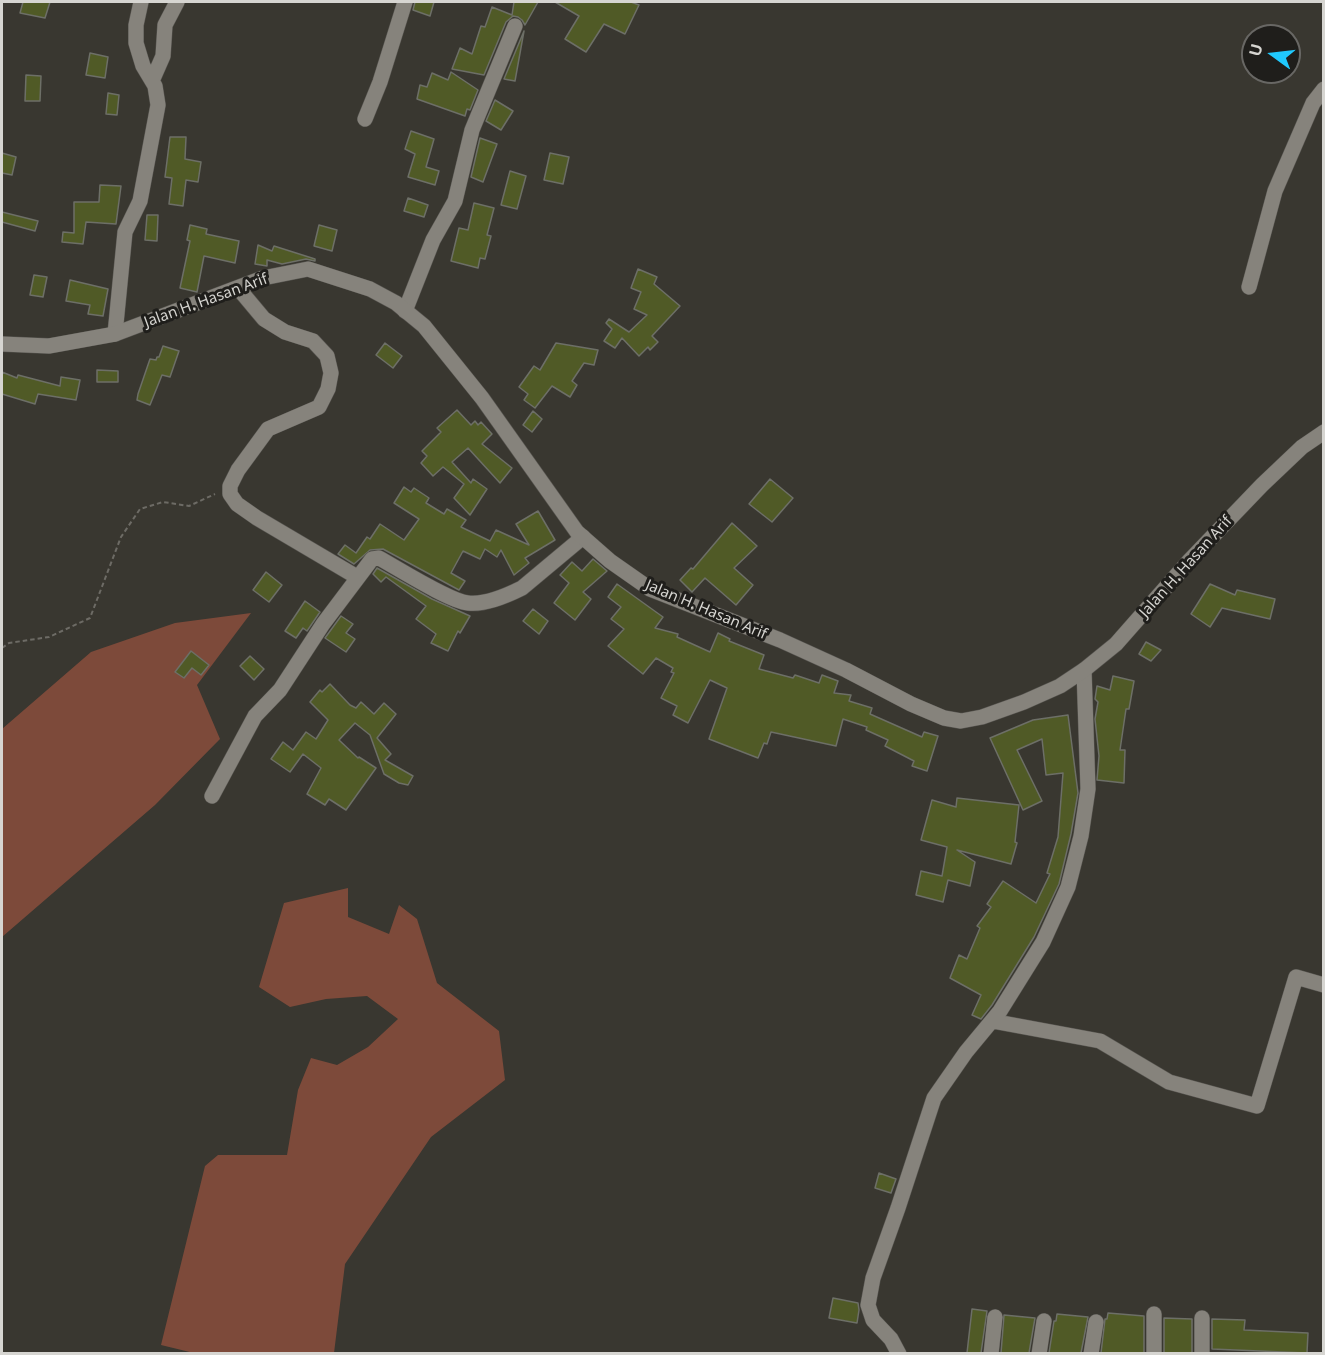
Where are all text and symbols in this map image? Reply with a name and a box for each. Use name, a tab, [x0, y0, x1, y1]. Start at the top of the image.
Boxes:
north arrow	[1241, 24, 1301, 84]
text: U	[1243, 41, 1268, 59]
street label: Jalan H. Hasan Arif	[142, 270, 270, 332]
street label: Jalan H. Hasan Arif	[1136, 513, 1236, 621]
street label: Jalan H. Hasan Arif	[643, 576, 769, 644]

